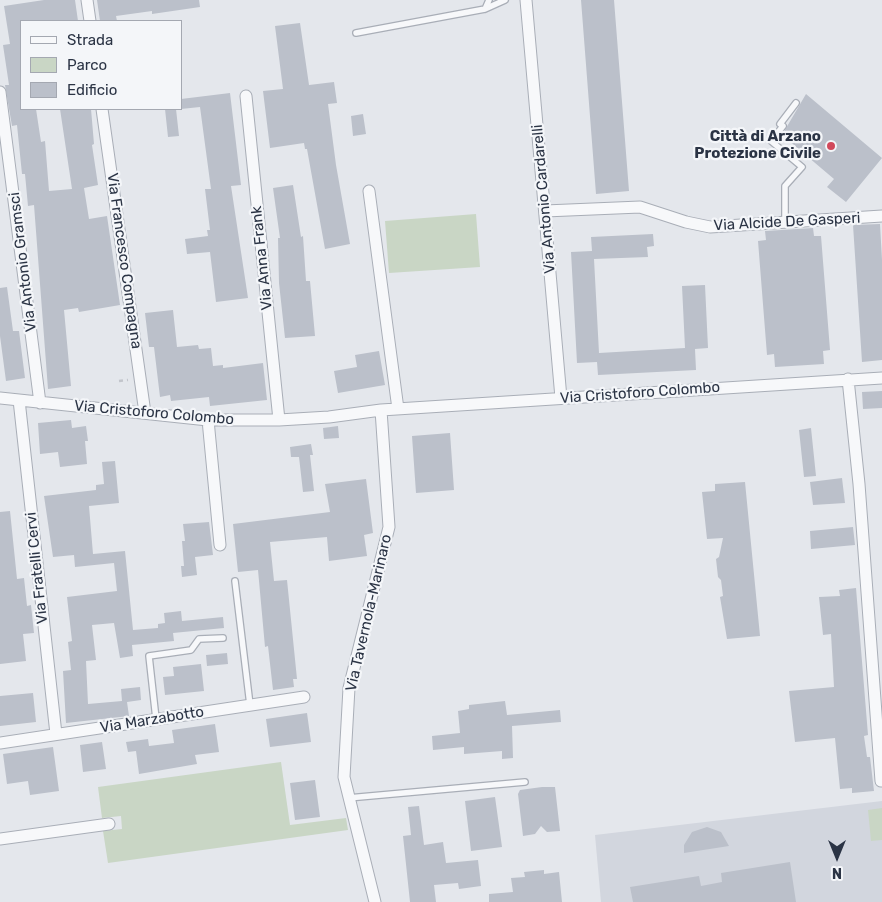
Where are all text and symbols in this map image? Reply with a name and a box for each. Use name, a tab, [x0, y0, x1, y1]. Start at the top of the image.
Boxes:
legend	[20, 20, 182, 110]
text: Strada	[67, 31, 113, 49]
text: Parco	[67, 56, 107, 74]
text: Edificio	[67, 81, 117, 99]
street label: Via Antonio Cardarelli	[529, 124, 559, 274]
place label: Città di Arzano Protezione Civile	[694, 128, 821, 163]
marker: Città di Arzano Protezione Civile	[825, 140, 837, 152]
street label: Via Francesco Compagna	[103, 172, 145, 350]
street label: Via Antonio Gramsci	[5, 191, 41, 333]
street label: Via Anna Frank	[248, 205, 276, 311]
street label: Via Alcide De Gasperi	[713, 209, 861, 235]
street label: Via Cristoforo Colombo	[559, 378, 721, 408]
street label: Via Cristoforo Colombo	[73, 397, 235, 429]
street label: Via Fratelli Cervi	[22, 511, 52, 625]
street label: Via Tavernola-Marinaro	[342, 533, 396, 693]
street label: Via Marzabotto	[99, 703, 205, 737]
north arrow	[812, 832, 862, 882]
text: N	[832, 864, 842, 881]

